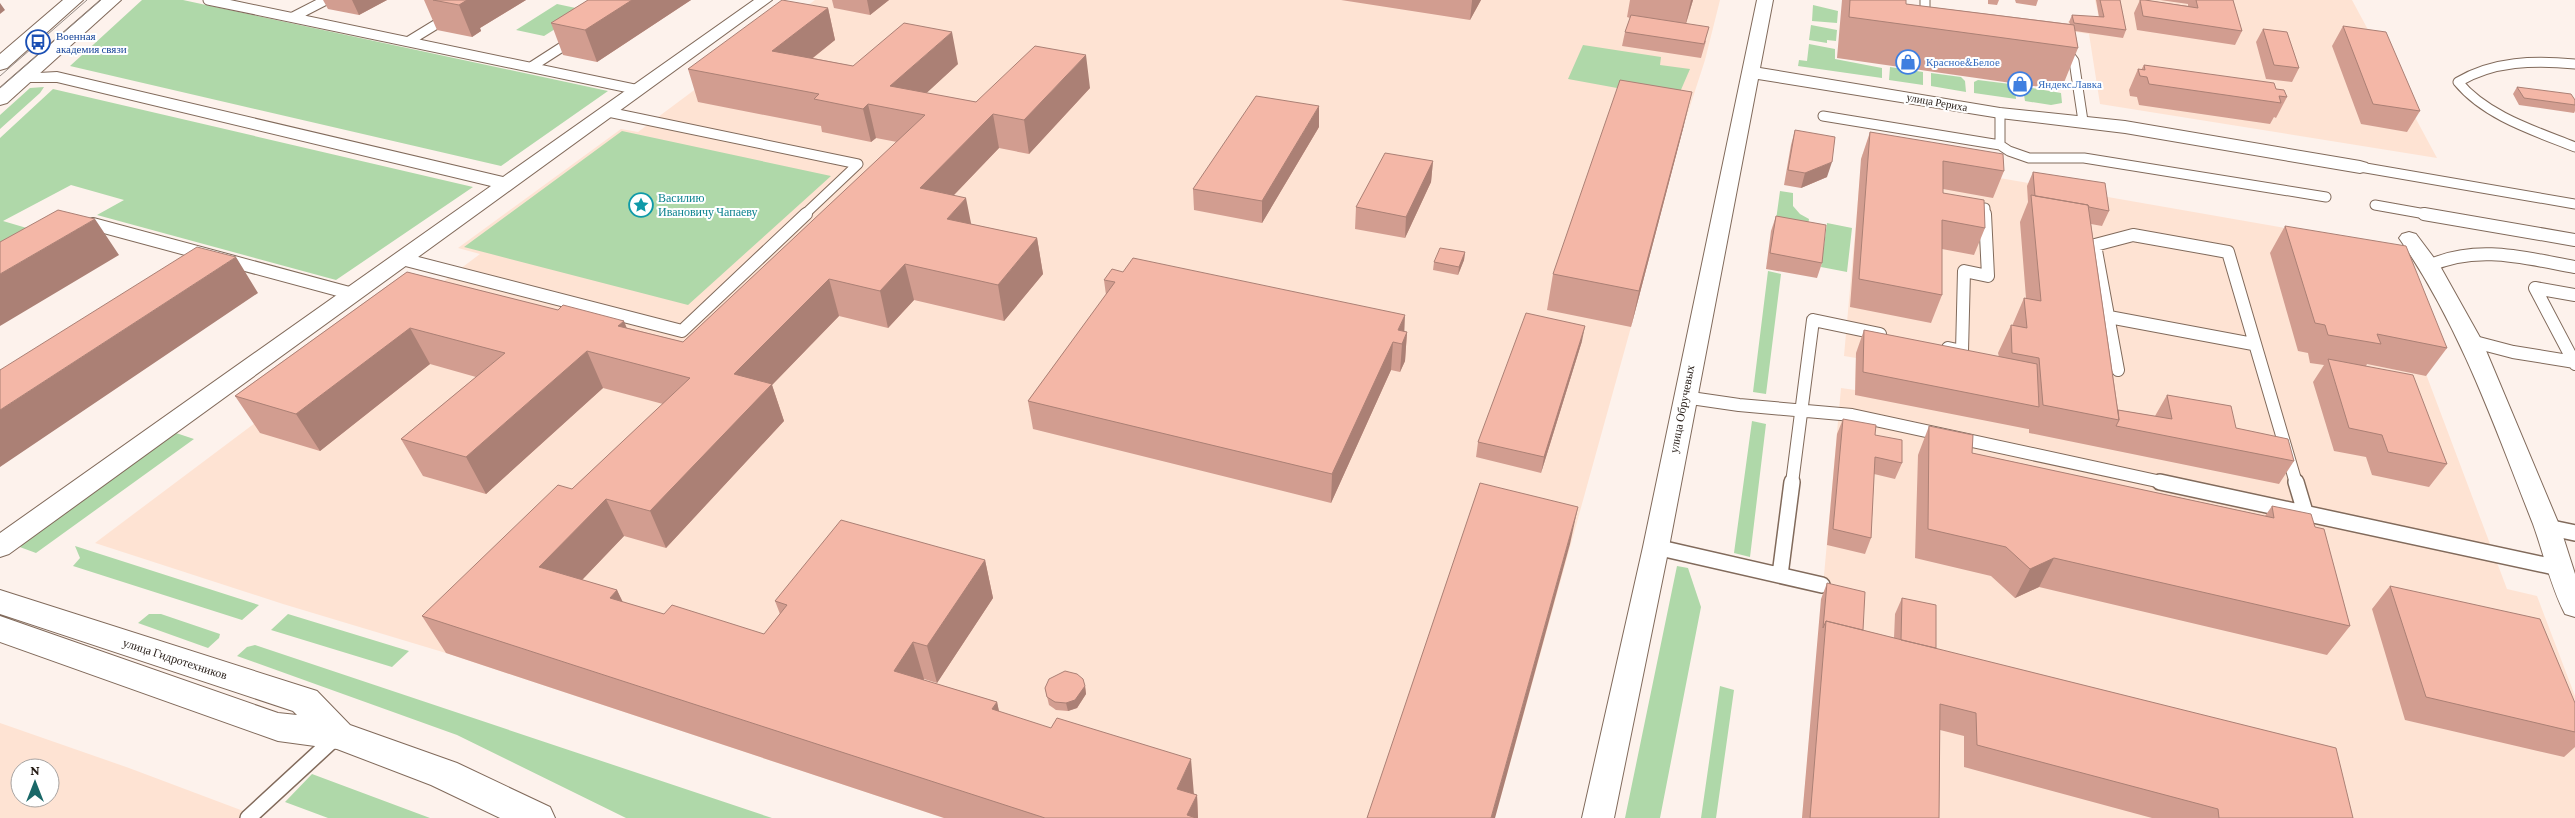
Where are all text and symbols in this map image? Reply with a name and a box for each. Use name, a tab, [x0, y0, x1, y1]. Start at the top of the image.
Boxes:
bus stop icon: Военная академия связи	[25, 29, 51, 55]
place label: Военная академия связи	[56, 30, 127, 55]
shop icon: Красное&Белое	[1895, 49, 1921, 75]
place label: Красное&Белое	[1926, 56, 2000, 68]
shop icon: Яндекс.Лавка	[2007, 71, 2033, 97]
place label: Яндекс.Лавка	[2038, 78, 2102, 90]
street label: улица Рериха	[1906, 91, 1969, 113]
place label: Василию Ивановичу Чапаеву	[658, 191, 758, 219]
place icon: Василию Ивановичу Чапаеву	[628, 192, 654, 218]
street label: улица Обручевых	[1667, 364, 1697, 454]
street label: улица Гидротехников	[121, 636, 229, 683]
north arrow	[10, 758, 60, 808]
text: N	[30, 762, 40, 778]

